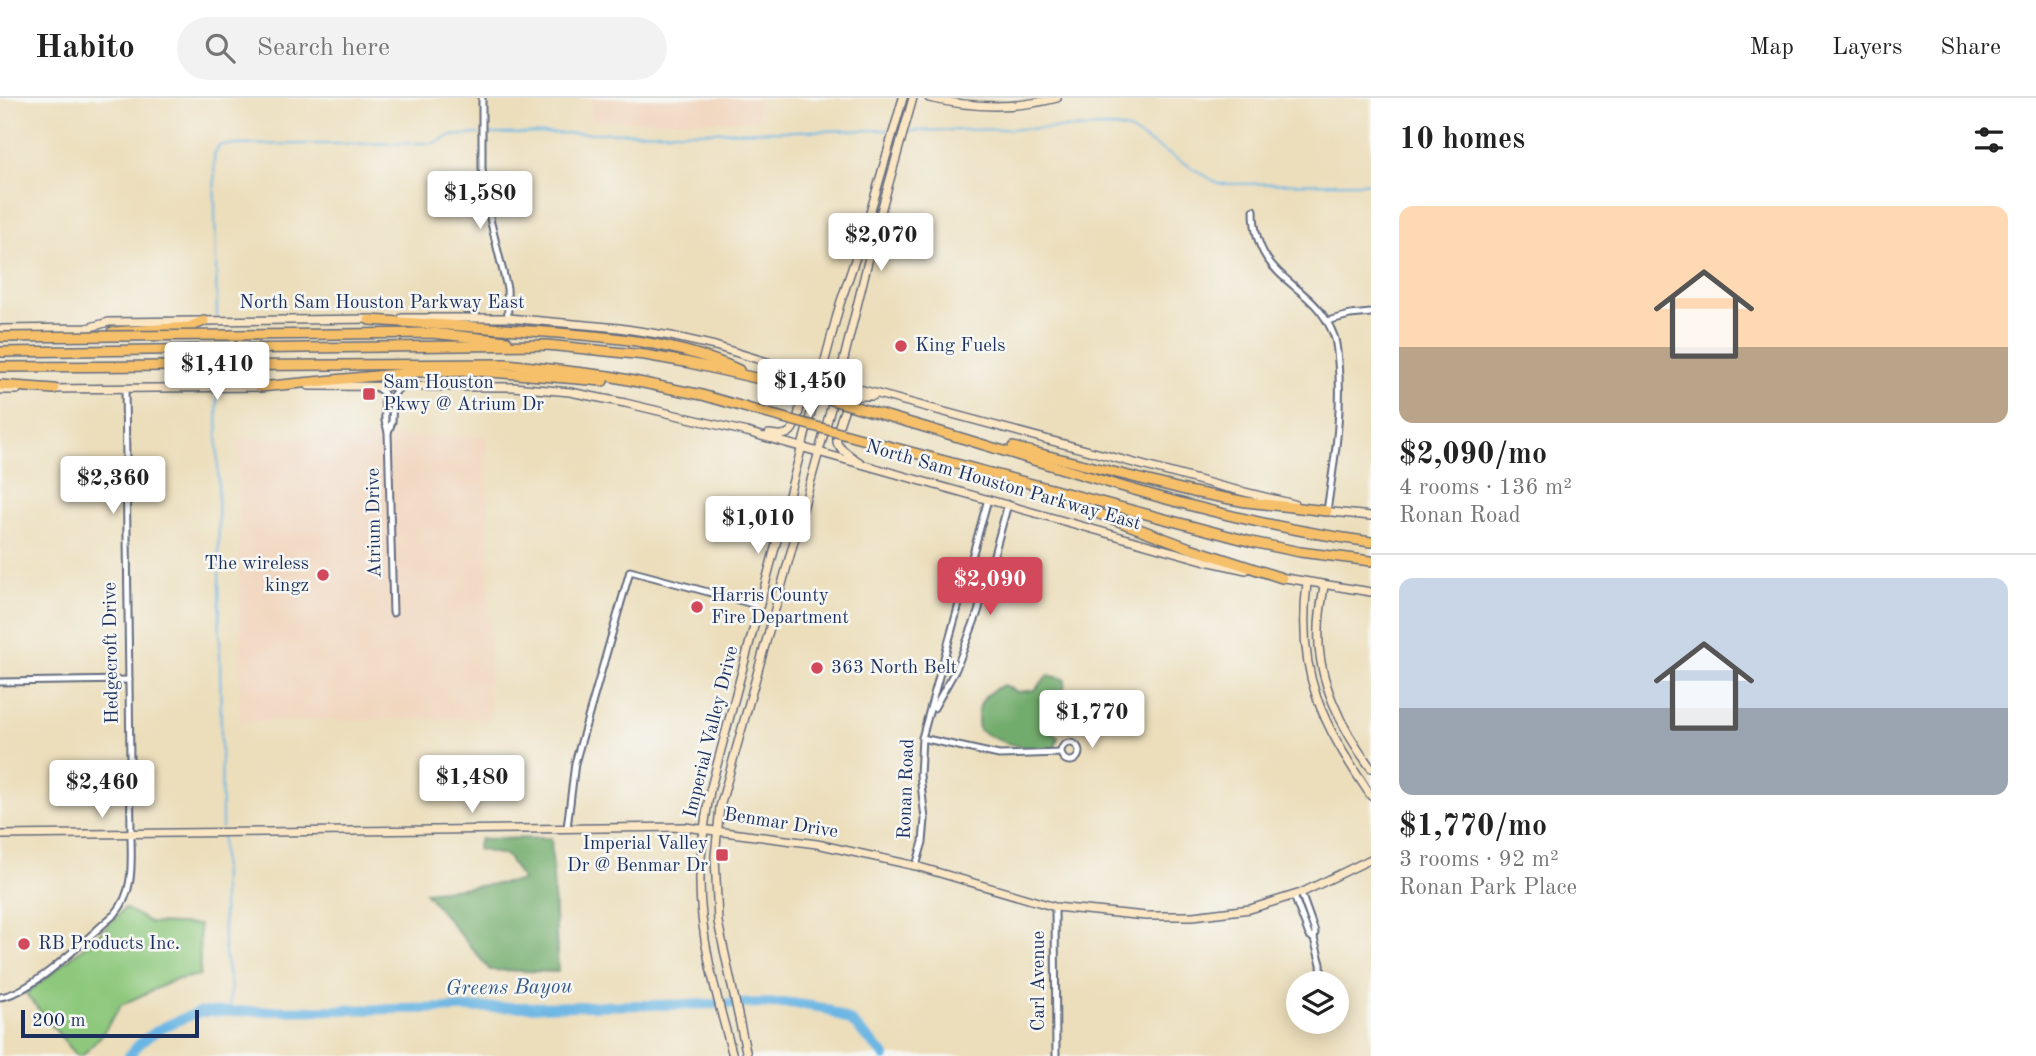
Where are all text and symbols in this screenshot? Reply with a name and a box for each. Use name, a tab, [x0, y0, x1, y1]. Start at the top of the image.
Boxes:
search box	[177, 17, 667, 80]
icon: search	[201, 29, 239, 67]
text: Habito	[35, 32, 135, 65]
text: Search here	[257, 35, 390, 61]
text: Map	[1750, 36, 1794, 60]
text: Layers	[1832, 36, 1902, 60]
text: Share	[1940, 36, 2001, 60]
icon: filters	[1970, 121, 2008, 159]
text: 10 homes	[1399, 125, 1525, 155]
pin: $1,580	[423, 172, 537, 231]
text: $1,580	[443, 182, 517, 205]
pin: $2,070	[824, 214, 938, 273]
text: $2,070	[844, 224, 918, 247]
icon: home	[1641, 251, 1767, 377]
street label: North Sam Houston Parkway East	[239, 294, 525, 313]
place label: King Fuels	[915, 337, 1005, 356]
marker: King Fuels	[893, 338, 909, 354]
pin: $1,410	[160, 342, 274, 402]
text: $1,410	[180, 353, 254, 376]
pin: $1,450	[753, 360, 867, 419]
text: $1,450	[773, 370, 847, 393]
place label: Sam Houston Pkwy @ Atrium Dr	[383, 374, 544, 415]
marker: Sam Houston Pkwy @ Atrium Dr	[361, 386, 377, 402]
street label: North Sam Houston Parkway East	[863, 438, 1143, 534]
text: $2,090/mo	[1399, 440, 1547, 470]
pin: $2,360	[56, 456, 170, 516]
text: $2,360	[76, 467, 150, 490]
street label: Atrium Drive	[365, 468, 385, 578]
text: 4 rooms · 136 m²	[1399, 476, 1572, 499]
pin: $1,010	[701, 496, 815, 556]
text: Ronan Road	[1399, 504, 1521, 527]
text: $1,010	[721, 507, 795, 530]
place label: The wireless kingz	[204, 555, 309, 596]
pin: $2,090	[933, 558, 1047, 617]
marker: The wireless kingz	[315, 567, 331, 583]
text: $2,090	[953, 568, 1027, 591]
street label: Hedgecroft Drive	[101, 582, 123, 724]
place label: Harris County Fire Department	[711, 587, 849, 628]
marker: Harris County Fire Department	[689, 599, 705, 615]
icon: home	[1641, 623, 1767, 749]
street label: Imperial Valley Drive	[681, 644, 743, 820]
place label: 363 North Belt	[831, 659, 957, 678]
marker: 363 North Belt	[809, 660, 825, 676]
pin: $1,770	[1035, 690, 1149, 750]
text: $1,770	[1055, 701, 1129, 724]
street label: Ronan Road	[896, 738, 918, 840]
pin: $1,480	[415, 756, 529, 815]
pin: $2,460	[45, 760, 159, 820]
text: $1,480	[435, 766, 509, 789]
text: $2,460	[65, 771, 139, 794]
street label: Benmar Drive	[723, 806, 839, 842]
text: $1,770/mo	[1399, 812, 1547, 842]
place label: Imperial Valley Dr @ Benmar Dr	[567, 835, 708, 876]
marker: Imperial Valley Dr @ Benmar Dr	[714, 847, 730, 863]
text: 3 rooms · 92 m²	[1399, 848, 1559, 871]
text: Ronan Park Place	[1399, 876, 1577, 899]
street label: Carl Avenue	[1030, 931, 1049, 1031]
place label: RB Products Inc.	[38, 935, 180, 954]
marker: RB Products Inc.	[16, 936, 32, 952]
map controls	[1286, 971, 1349, 1034]
button: layers	[1286, 971, 1349, 1034]
water label: Greens Bayou	[445, 976, 573, 1000]
scale bar	[21, 1007, 200, 1039]
text: 200 m	[32, 1012, 85, 1031]

